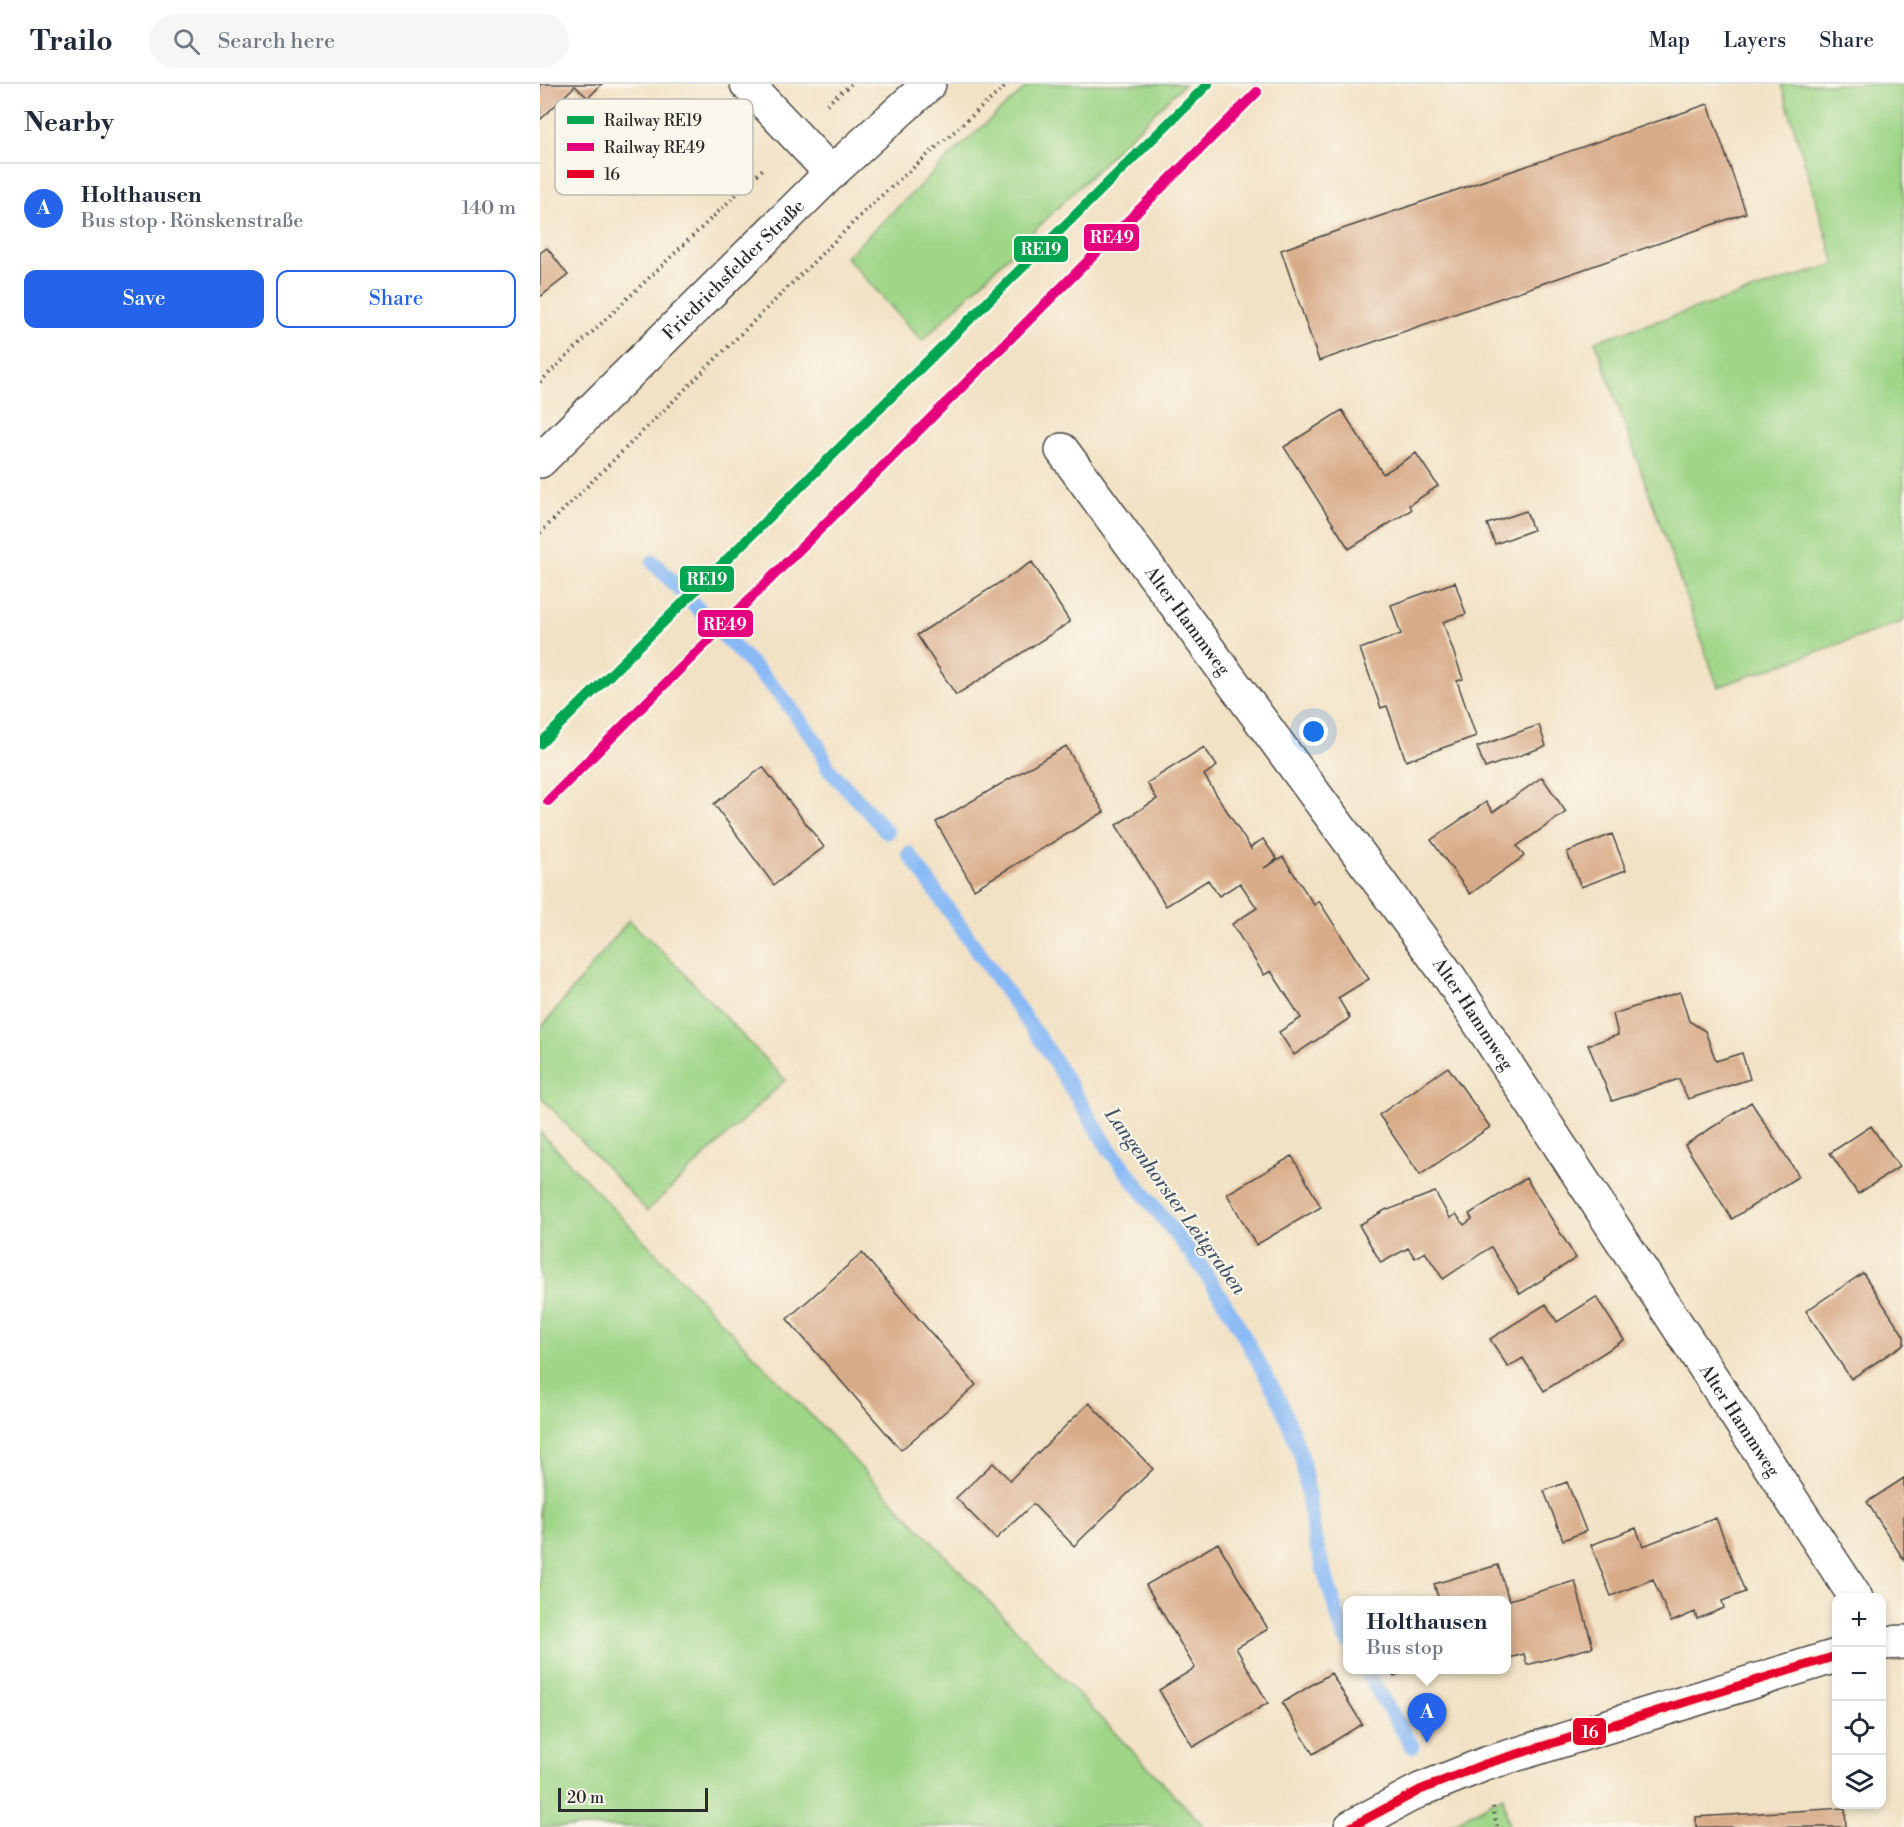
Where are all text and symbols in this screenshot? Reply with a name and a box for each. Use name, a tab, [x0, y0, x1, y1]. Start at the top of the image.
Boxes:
search box	[149, 14, 569, 68]
text: Trailo	[30, 24, 113, 59]
icon: search	[170, 25, 203, 58]
text: Search here	[218, 28, 335, 55]
text: Map	[1649, 28, 1690, 54]
text: Layers	[1723, 28, 1786, 54]
text: Share	[1819, 28, 1874, 54]
legend	[555, 99, 753, 195]
text: Nearby	[24, 107, 114, 139]
text: Railway RE19	[604, 111, 702, 131]
text: Railway RE49	[604, 138, 705, 158]
text: 16	[604, 165, 620, 185]
text: Holthausen	[81, 182, 202, 209]
street label: Friedrichsfelder Straße	[658, 195, 810, 345]
text: A	[36, 196, 51, 221]
text: 140 m	[461, 196, 516, 221]
text: Bus stop · Rönskenstraße	[81, 209, 303, 234]
line badge: RE49	[1083, 223, 1140, 252]
text: RE49	[1090, 228, 1134, 248]
line badge: RE19	[1013, 235, 1069, 263]
text: RE19	[1021, 240, 1061, 260]
button: Save	[24, 270, 264, 328]
button: Share	[276, 270, 516, 328]
street label: Alter Hammweg	[1139, 561, 1235, 681]
line badge: RE19	[679, 565, 735, 593]
text: RE19	[687, 570, 727, 590]
line badge: RE49	[697, 609, 754, 638]
text: RE49	[703, 615, 747, 635]
your location	[1299, 717, 1328, 746]
street label: Alter Hammweg	[1427, 953, 1519, 1075]
water label: Langenhorster Leitgraben	[1098, 1103, 1251, 1301]
street label: Alter Hammweg	[1693, 1359, 1785, 1482]
map controls	[1832, 1593, 1886, 1809]
button: +	[1832, 1593, 1886, 1647]
popup	[1343, 1596, 1511, 1674]
text: Holthausen	[1367, 1609, 1487, 1636]
text: Bus stop	[1367, 1636, 1444, 1661]
button: −	[1832, 1647, 1886, 1701]
pin: A	[1408, 1694, 1446, 1743]
button: locate	[1832, 1701, 1886, 1755]
line badge: 16	[1572, 1717, 1607, 1746]
text: 16	[1581, 1723, 1599, 1743]
button: layers	[1832, 1755, 1886, 1809]
scale bar	[558, 1785, 708, 1812]
text: 20 m	[567, 1788, 604, 1808]

